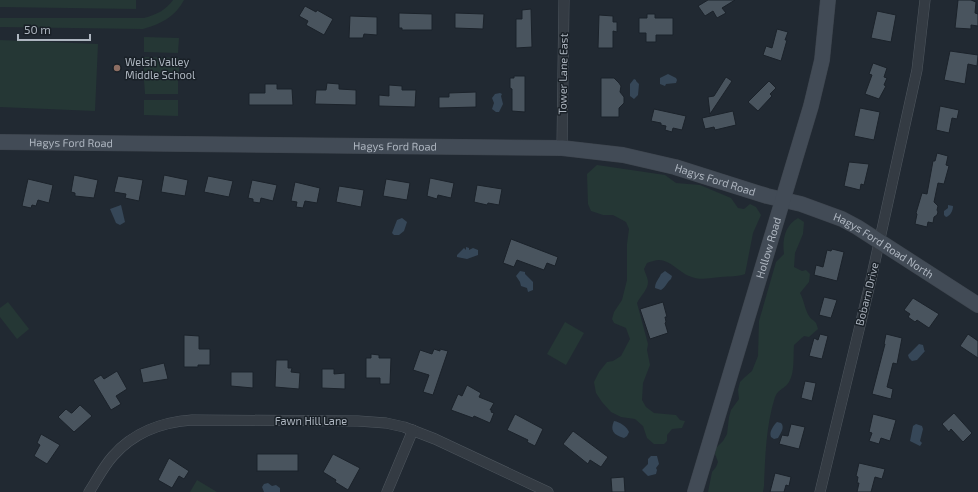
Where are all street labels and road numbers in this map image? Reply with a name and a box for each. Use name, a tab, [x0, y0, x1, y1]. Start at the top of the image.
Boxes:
street label: Tower Lane East	[555, 33, 570, 115]
street label: Hagys Ford Road	[29, 135, 113, 149]
street label: Hagys Ford Road	[353, 139, 437, 153]
street label: Hagys Ford Road	[673, 160, 757, 198]
street label: Hagys Ford Road North	[832, 209, 936, 281]
street label: Hollow Road	[753, 216, 783, 280]
street label: Bobarn Drive	[852, 261, 881, 327]
street label: Fawn Hill Lane	[275, 414, 347, 427]

